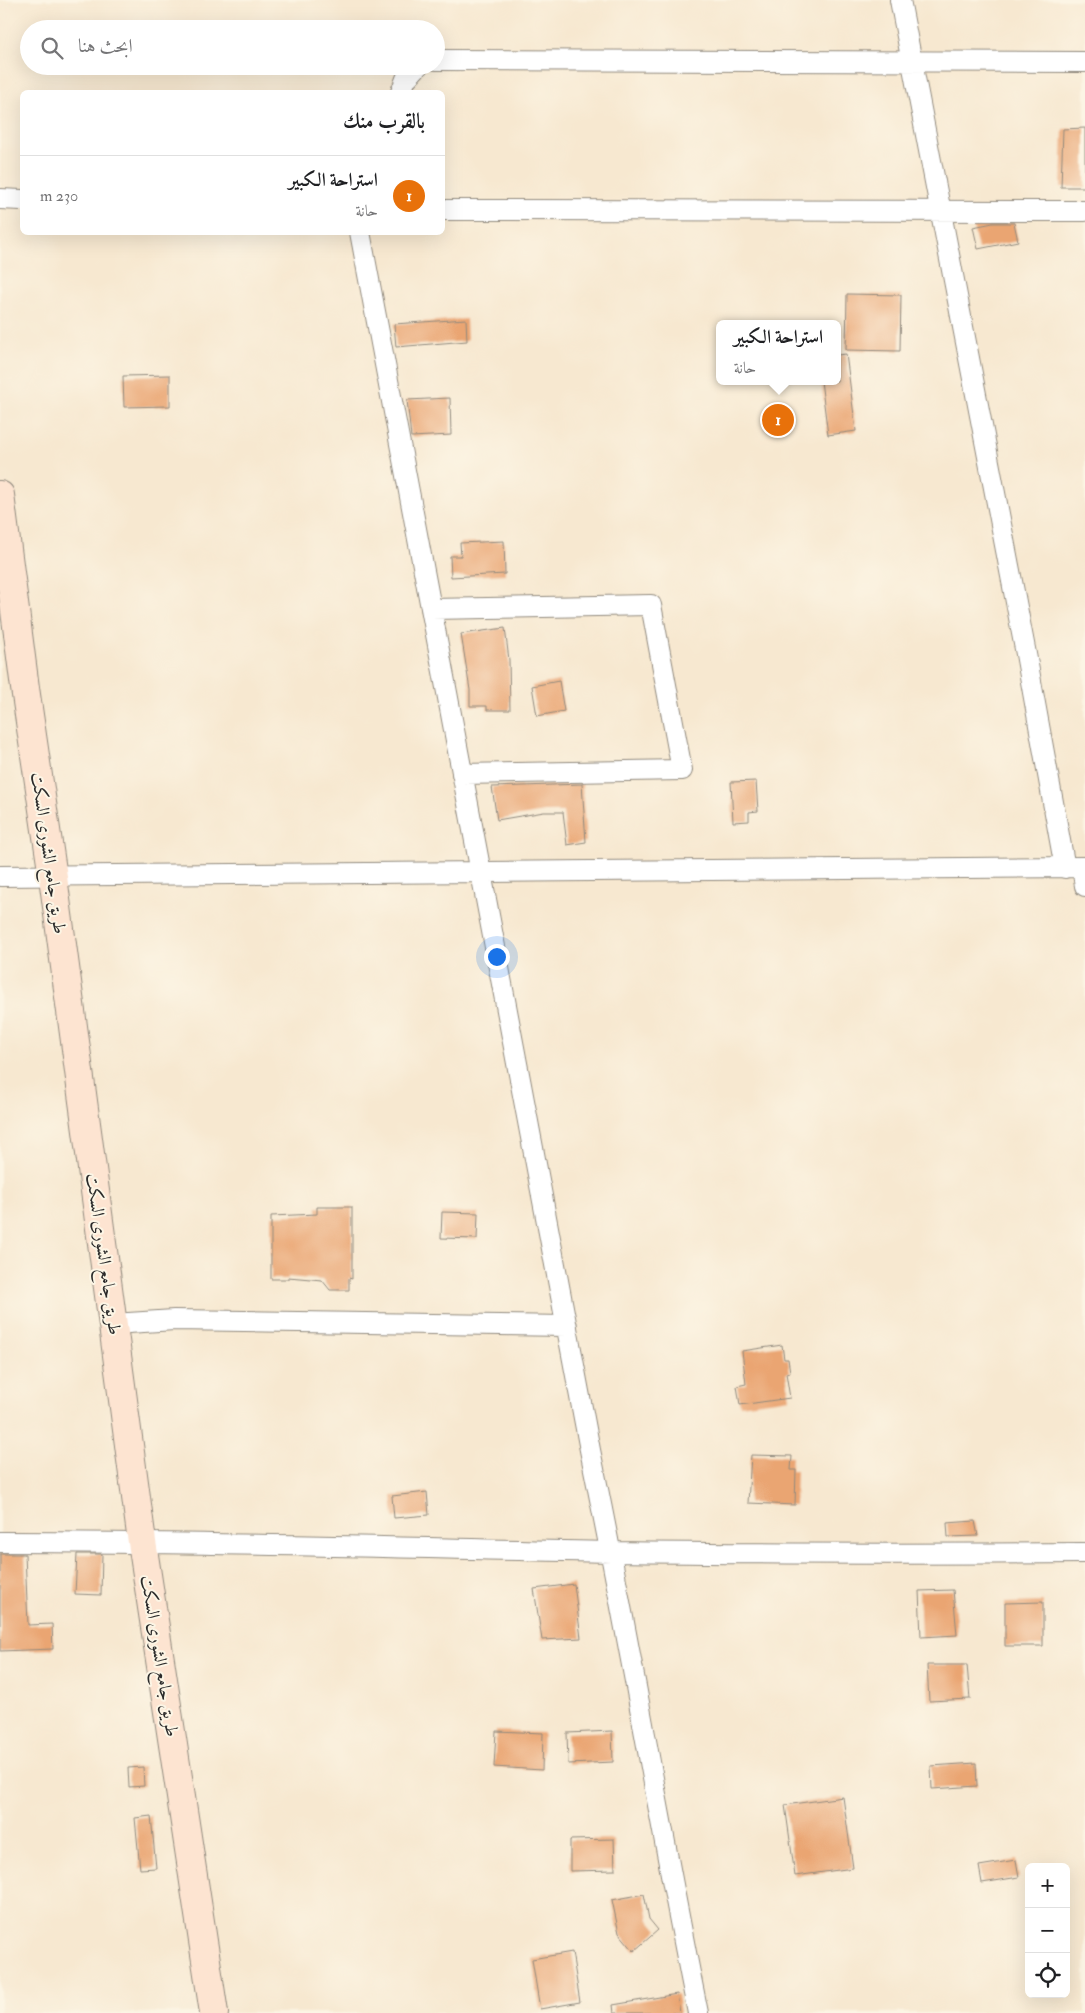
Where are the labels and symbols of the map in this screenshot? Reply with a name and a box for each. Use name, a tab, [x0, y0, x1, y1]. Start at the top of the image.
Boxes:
pin: 1	[762, 401, 794, 439]
street label: طريق جامع الشورى السكت	[22, 771, 71, 936]
your location	[484, 944, 510, 970]
street label: طريق جامع الشورى السكت	[77, 1172, 126, 1337]
street label: طريق جامع الشورى السكت	[131, 1574, 184, 1739]

